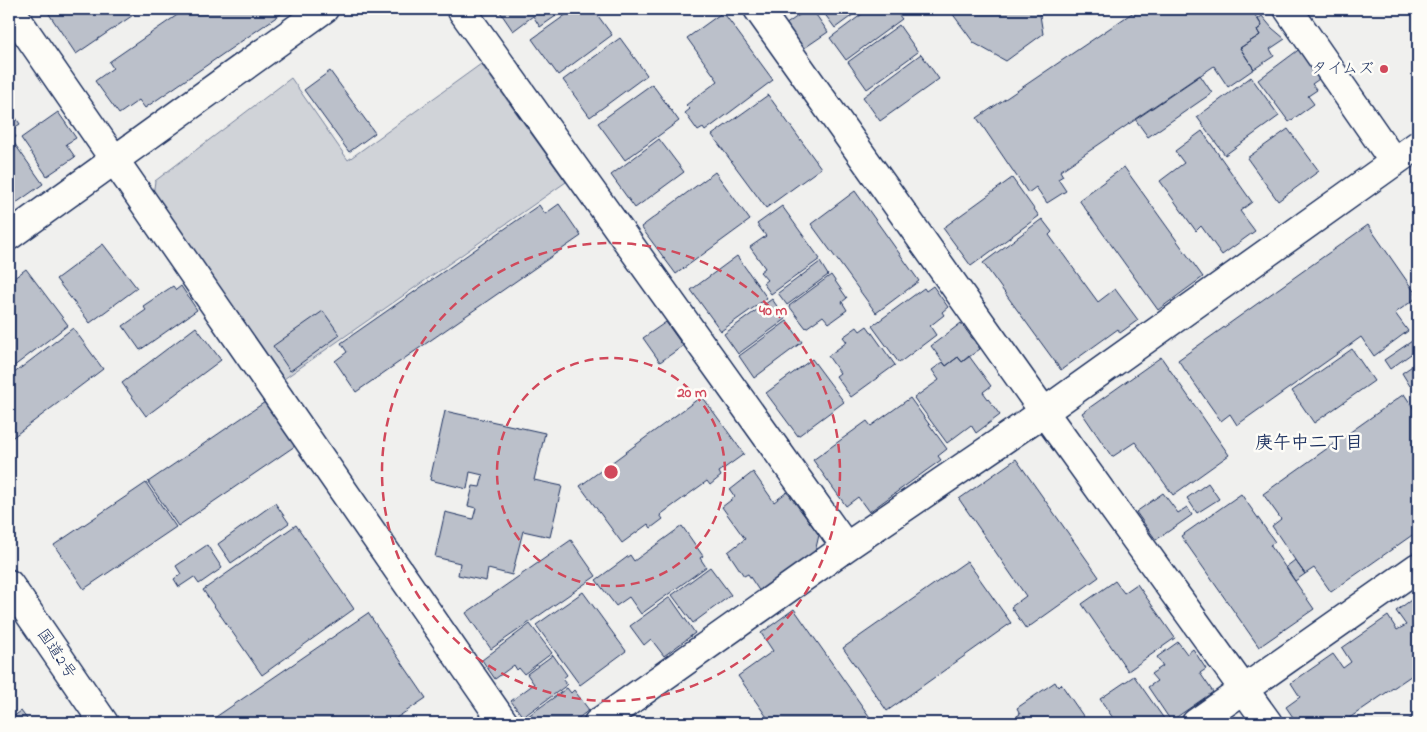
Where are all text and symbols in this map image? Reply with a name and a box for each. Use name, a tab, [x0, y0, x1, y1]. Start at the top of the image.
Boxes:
place label: タイムズ	[1311, 57, 1374, 81]
marker: タイムズ	[1378, 63, 1390, 75]
text: 40 m	[758, 300, 787, 322]
text: 20 m	[676, 382, 707, 404]
district label: 庚午中二丁目	[1255, 431, 1363, 457]
centre of rings	[602, 463, 620, 481]
street label: 国道2号	[30, 624, 82, 684]

